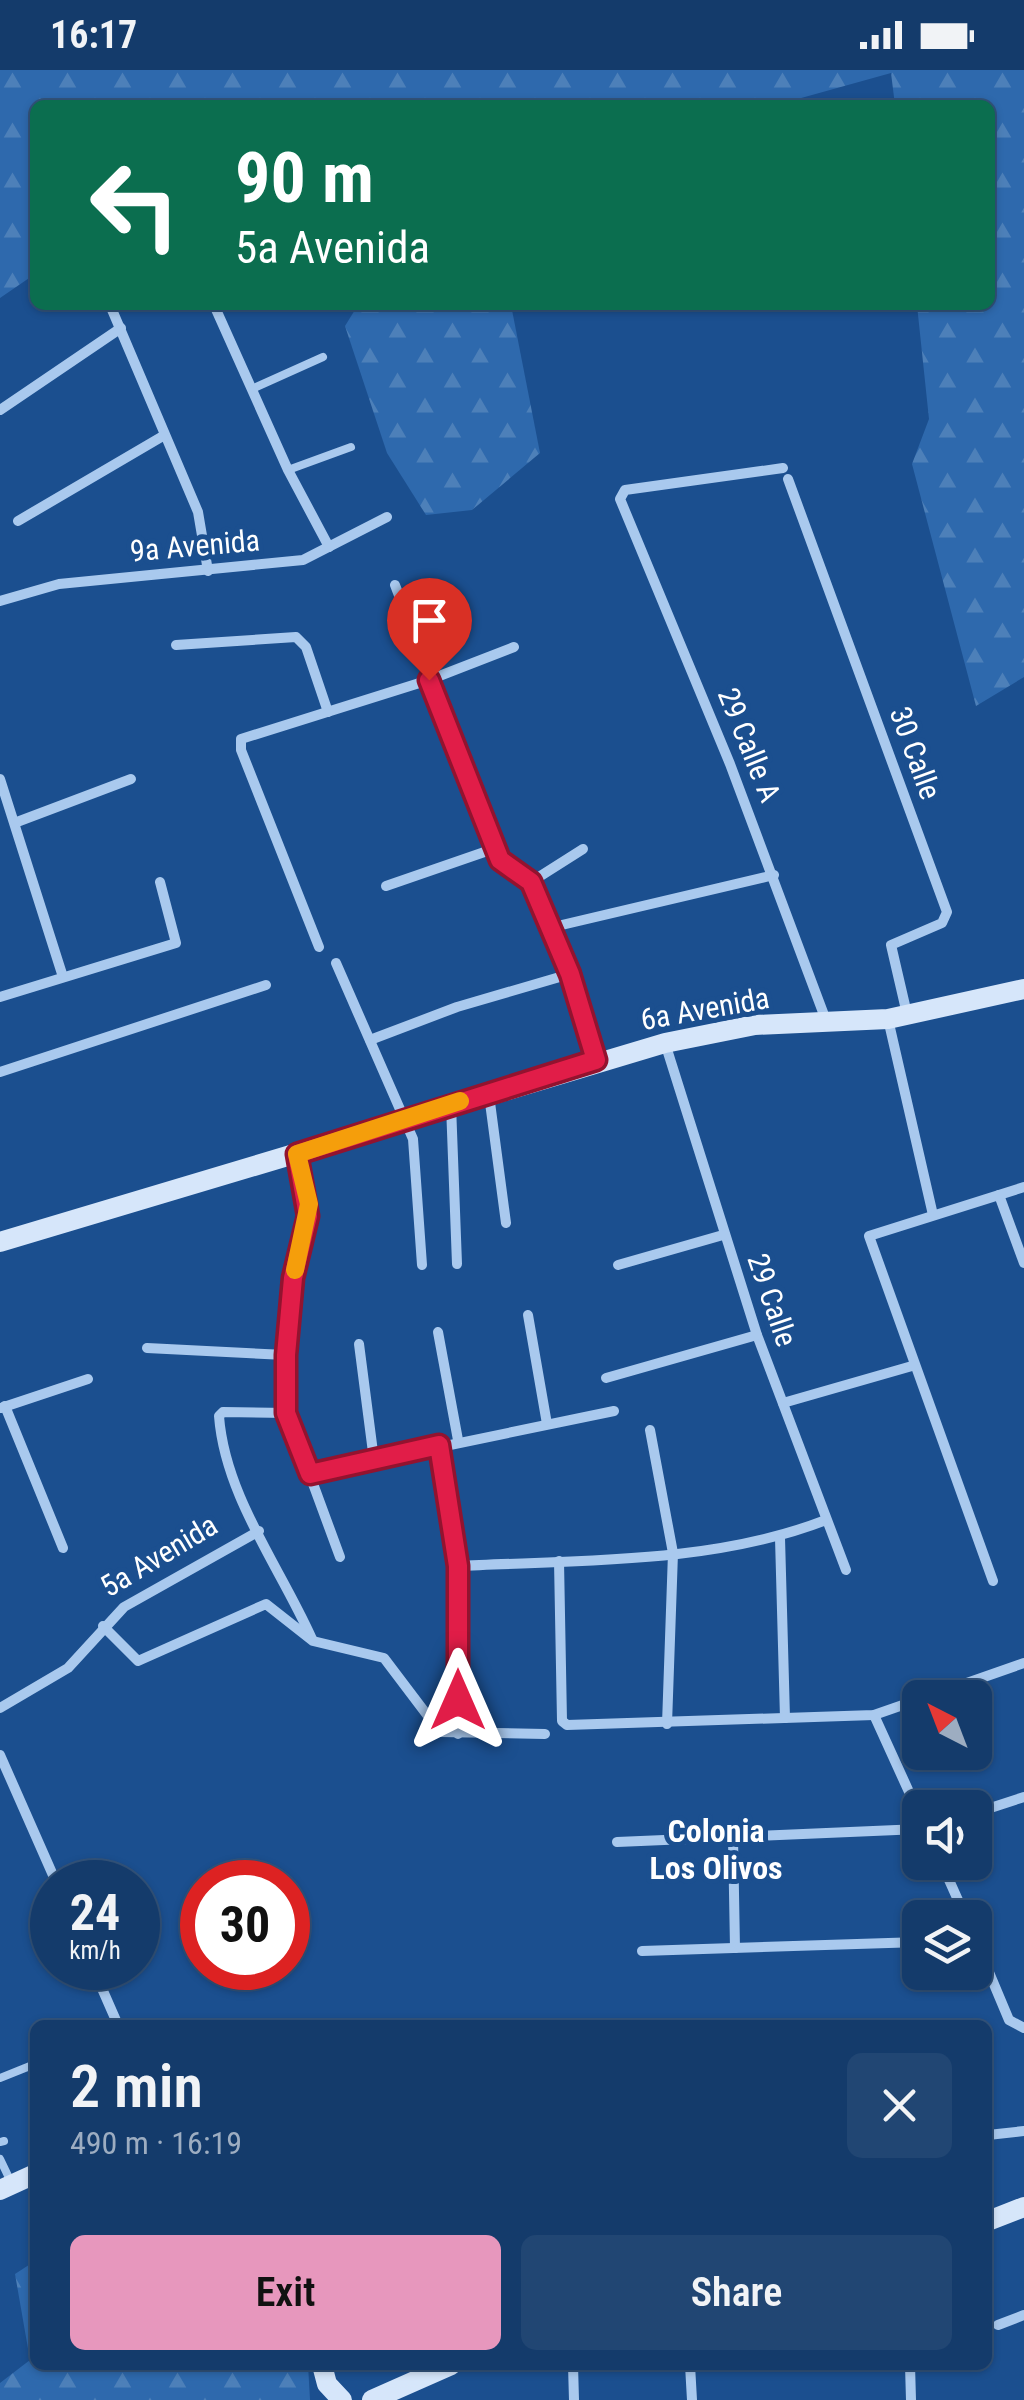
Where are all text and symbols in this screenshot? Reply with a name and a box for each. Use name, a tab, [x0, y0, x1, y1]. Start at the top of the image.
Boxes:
text: 16:17	[50, 13, 137, 57]
text: 90 m	[235, 137, 374, 219]
icon: left	[70, 140, 200, 270]
text: 5a Avenida	[235, 221, 430, 274]
street label: 9a Avenida	[129, 522, 261, 569]
pin	[387, 578, 472, 681]
icon: arrive	[402, 593, 457, 648]
street label: 29 Calle A	[711, 683, 788, 807]
street label: 30 Calle	[883, 702, 948, 804]
street label: 6a Avenida	[638, 980, 772, 1037]
street label: 29 Calle	[740, 1249, 805, 1351]
street label: 5a Avenida	[94, 1507, 223, 1604]
position arrow	[406, 1648, 510, 1752]
north arrow	[902, 1680, 992, 1770]
map controls	[902, 1680, 992, 1990]
button: sound	[902, 1790, 992, 1880]
district label: Colonia Los Olivos	[649, 1812, 783, 1887]
speed limit sign: 30	[180, 1860, 310, 1990]
text: 24	[70, 1884, 120, 1942]
button: layers	[902, 1900, 992, 1990]
text: km/h	[69, 1936, 121, 1965]
text: 2 min	[70, 2051, 203, 2122]
button: close	[847, 2053, 952, 2158]
text: 490 m · 16:19	[70, 2124, 242, 2162]
button: Exit	[70, 2235, 501, 2350]
button: Share	[521, 2235, 952, 2350]

